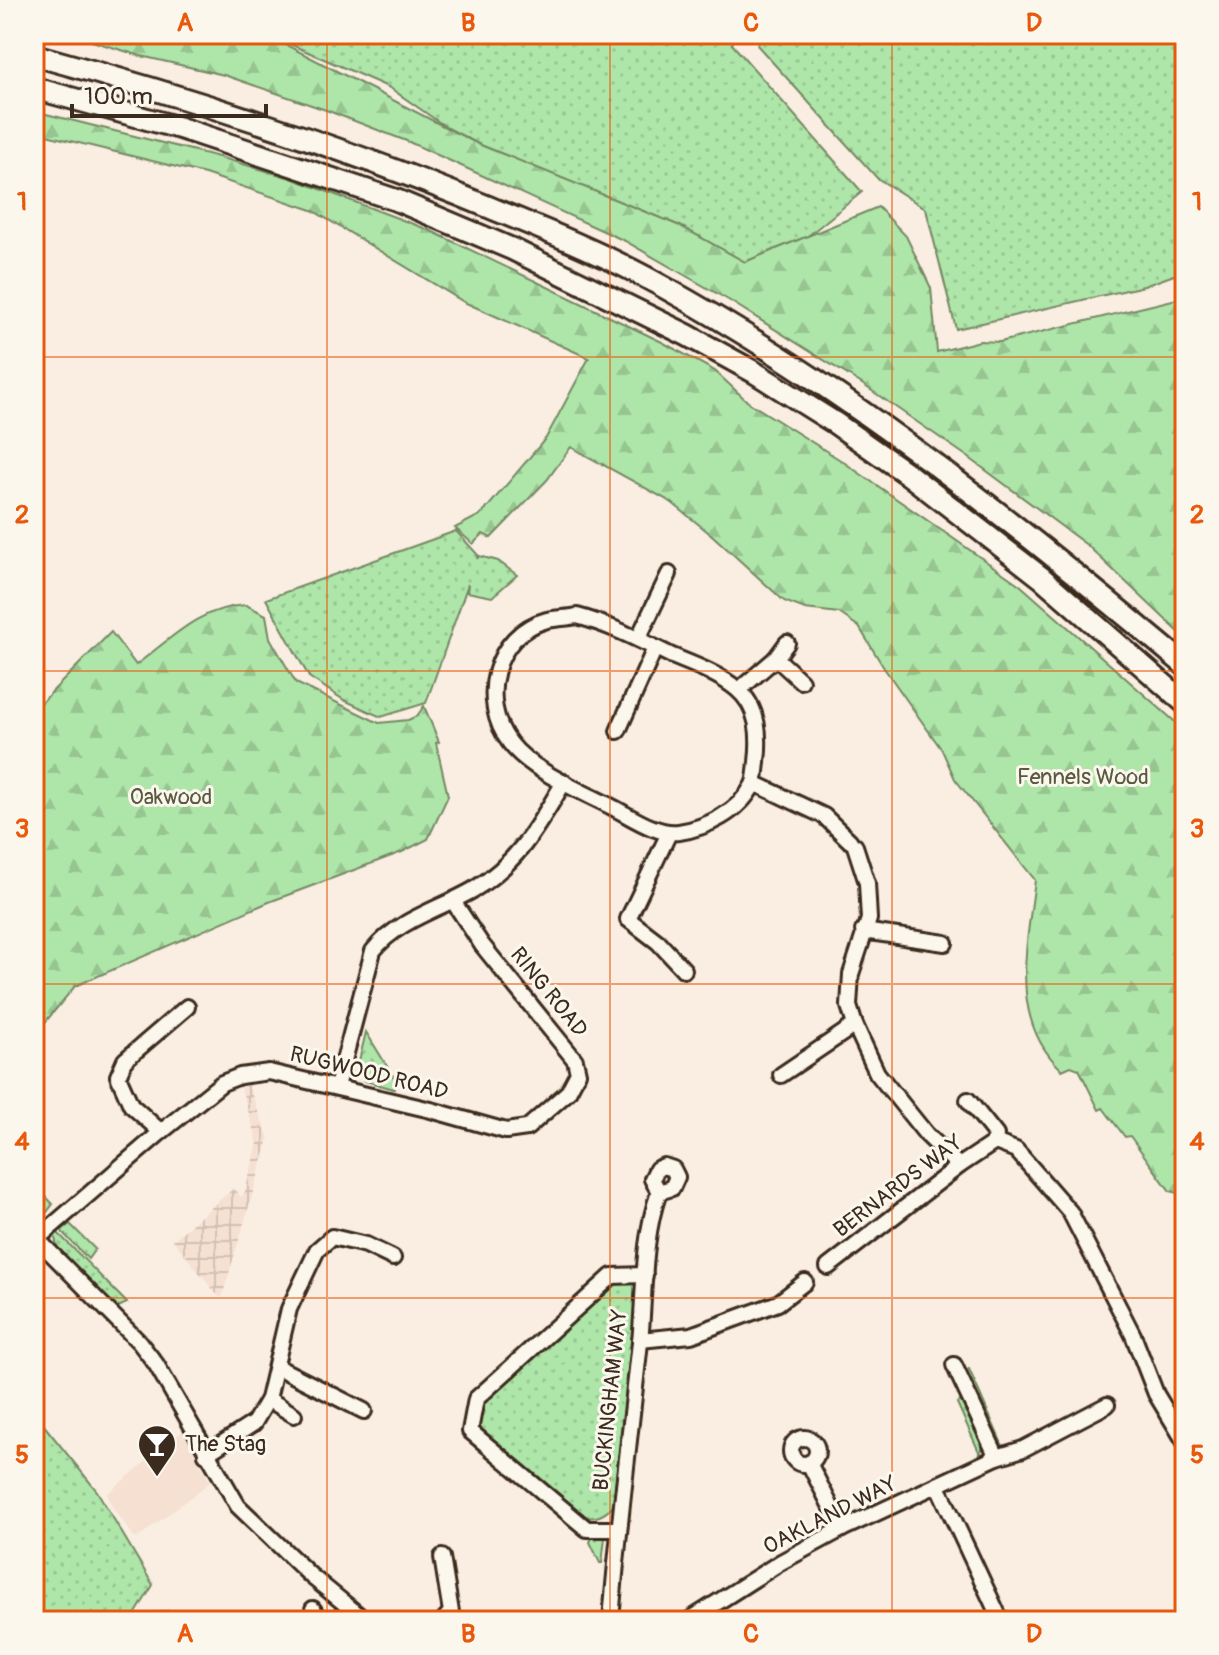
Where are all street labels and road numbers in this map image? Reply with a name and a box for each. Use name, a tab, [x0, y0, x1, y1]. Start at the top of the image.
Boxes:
street label: RING ROAD	[504, 941, 594, 1043]
street label: RUGWOOD ROAD	[287, 1040, 451, 1106]
street label: BERNARDS WAY	[828, 1128, 968, 1244]
street label: BUCKINGHAM WAY	[587, 1308, 633, 1492]
street label: OAKLAND WAY	[759, 1469, 902, 1561]

